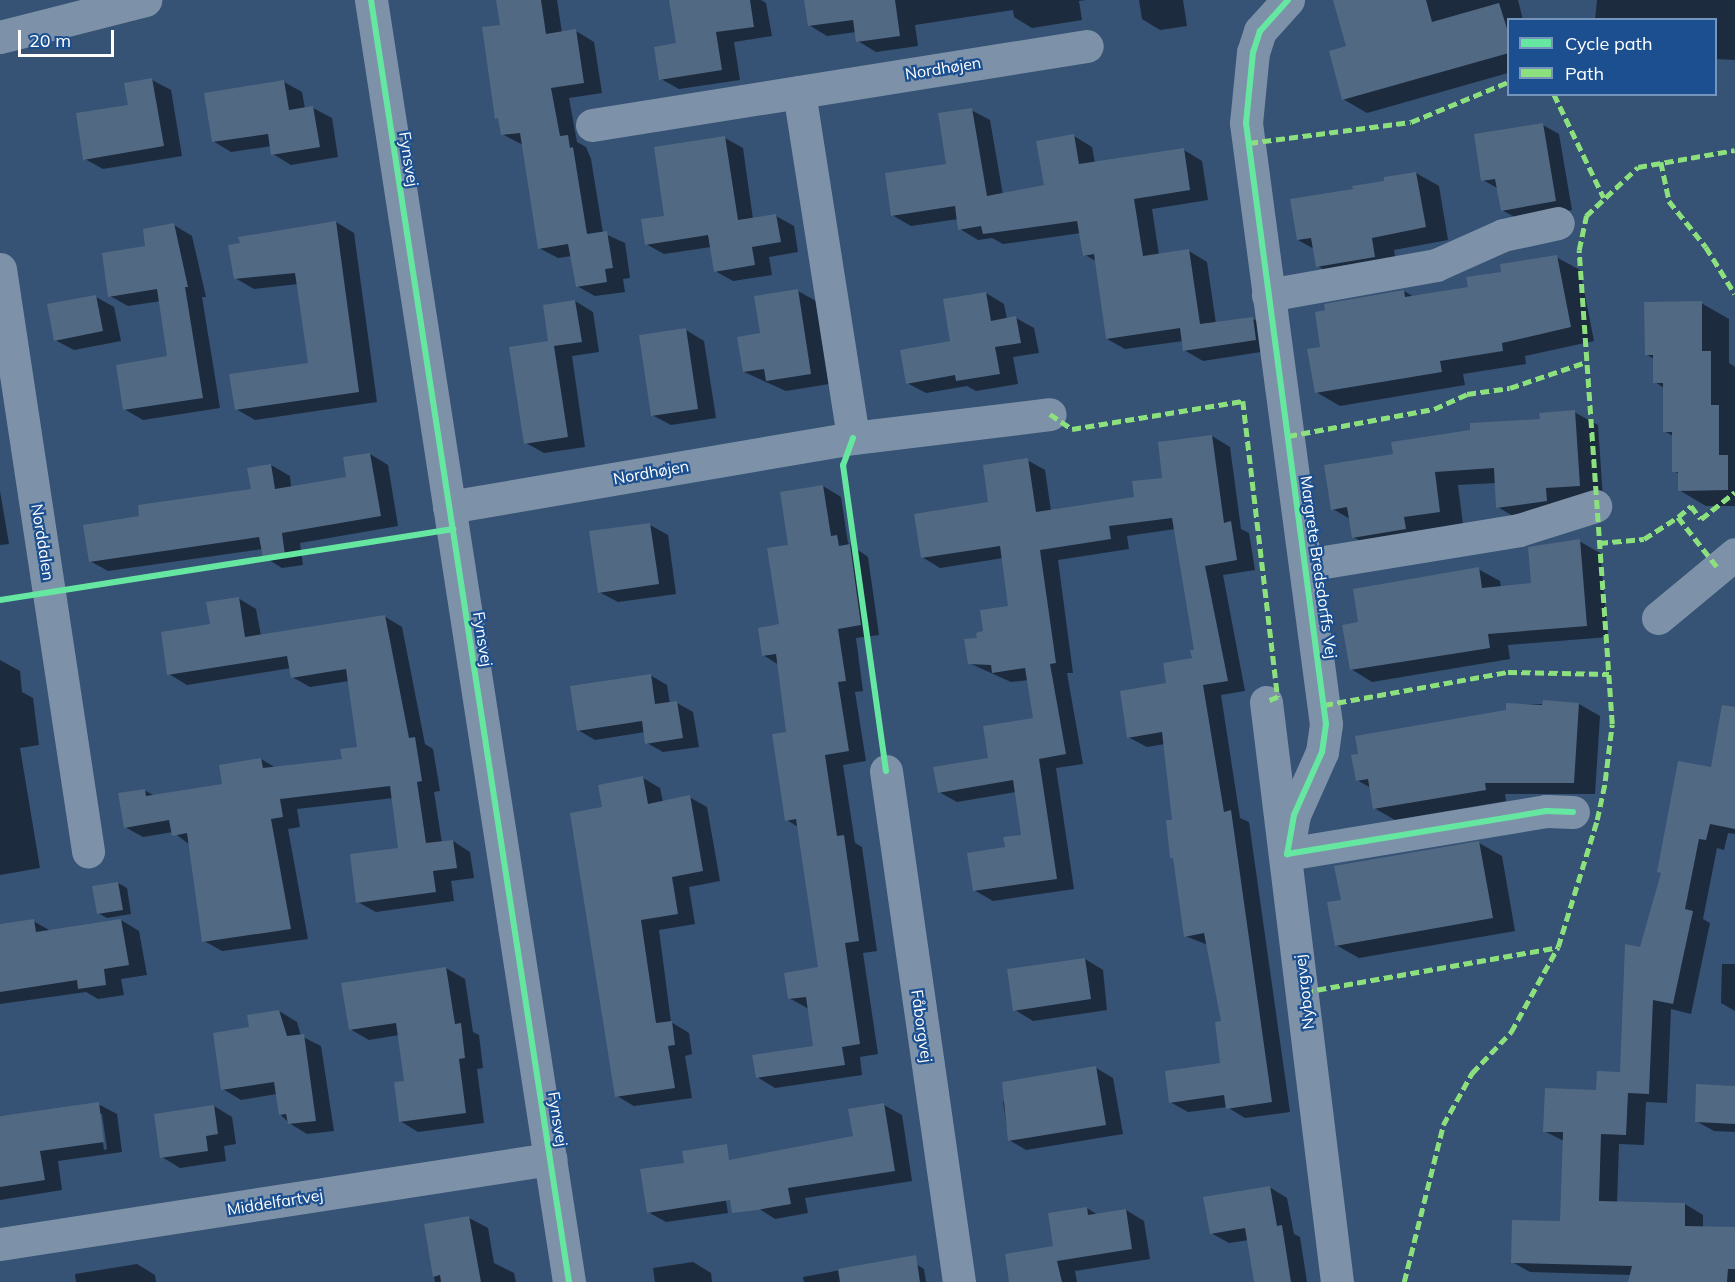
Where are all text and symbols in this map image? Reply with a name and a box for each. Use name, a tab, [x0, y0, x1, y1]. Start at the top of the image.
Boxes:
scale bar	[21, 18, 117, 56]
legend	[1507, 18, 1717, 96]
text: 20 m	[29, 29, 71, 52]
text: Cycle path	[1565, 32, 1652, 55]
street label: Nordhøjen	[904, 53, 982, 83]
text: Path	[1565, 62, 1604, 85]
street label: Fynsvej	[395, 130, 423, 188]
street label: Nordhøjen	[612, 456, 690, 488]
street label: Margrete Bredsdorffs Vej	[1297, 474, 1341, 660]
street label: Norddalen	[27, 502, 59, 582]
street label: Fynsvej	[469, 610, 497, 668]
street label: Nyborgvej	[1290, 953, 1318, 1031]
street label: Fåborgvej	[907, 988, 937, 1064]
street label: Fynsvej	[544, 1090, 572, 1148]
street label: Middelfartvej	[226, 1185, 324, 1219]

